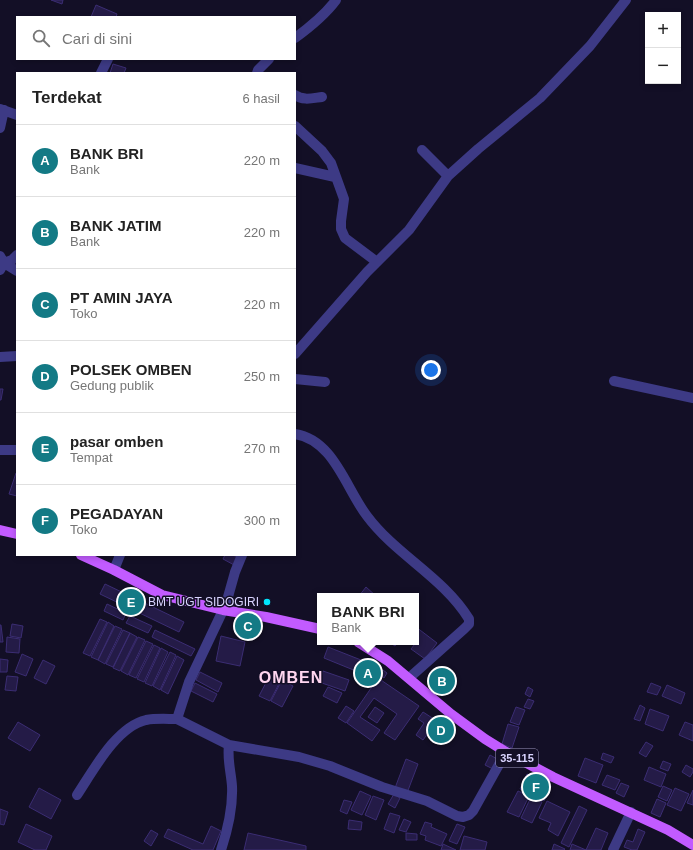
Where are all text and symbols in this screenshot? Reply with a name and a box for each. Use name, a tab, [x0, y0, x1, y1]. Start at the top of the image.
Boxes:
map controls	[645, 12, 681, 84]
button: +	[645, 12, 681, 48]
search box	[16, 16, 296, 60]
icon: search	[30, 27, 52, 49]
text: Cari di sini	[62, 30, 132, 47]
button: −	[645, 48, 681, 84]
text: Terdekat	[32, 88, 102, 107]
text: 6 hasil	[242, 91, 280, 106]
text: BANK BRI	[70, 145, 143, 162]
text: A	[40, 153, 50, 168]
text: 220 m	[244, 153, 280, 168]
text: Bank	[70, 162, 100, 177]
text: BANK JATIM	[70, 217, 161, 234]
text: B	[40, 225, 50, 240]
text: 220 m	[244, 225, 280, 240]
text: Bank	[70, 234, 100, 249]
text: PT AMIN JAYA	[70, 289, 173, 306]
text: C	[40, 297, 50, 312]
text: 220 m	[244, 297, 280, 312]
text: Toko	[70, 306, 97, 321]
your location	[421, 360, 441, 380]
text: POLSEK OMBEN	[70, 361, 192, 378]
text: D	[40, 369, 50, 384]
text: 250 m	[244, 369, 280, 384]
text: Gedung publik	[70, 378, 154, 393]
text: pasar omben	[70, 433, 163, 450]
text: E	[41, 441, 49, 456]
text: 270 m	[244, 441, 280, 456]
text: Tempat	[70, 450, 113, 465]
text: PEGADAYAN	[70, 505, 163, 522]
text: F	[41, 513, 49, 528]
text: 300 m	[244, 513, 280, 528]
text: Toko	[70, 522, 97, 537]
pin: E	[118, 587, 144, 617]
popup	[317, 593, 419, 645]
place label: BMT UGT SIDOGIRI	[148, 595, 259, 609]
marker: BMT UGT SIDOGIRI	[262, 597, 272, 607]
text: BANK BRI	[331, 603, 405, 620]
pin: C	[235, 611, 261, 641]
text: Bank	[331, 620, 361, 635]
pin: A	[355, 658, 381, 688]
pin: B	[429, 666, 455, 696]
district label: OMBEN	[259, 669, 323, 686]
pin: D	[428, 715, 454, 745]
road number: 35-115	[496, 749, 538, 767]
pin: F	[523, 772, 549, 802]

